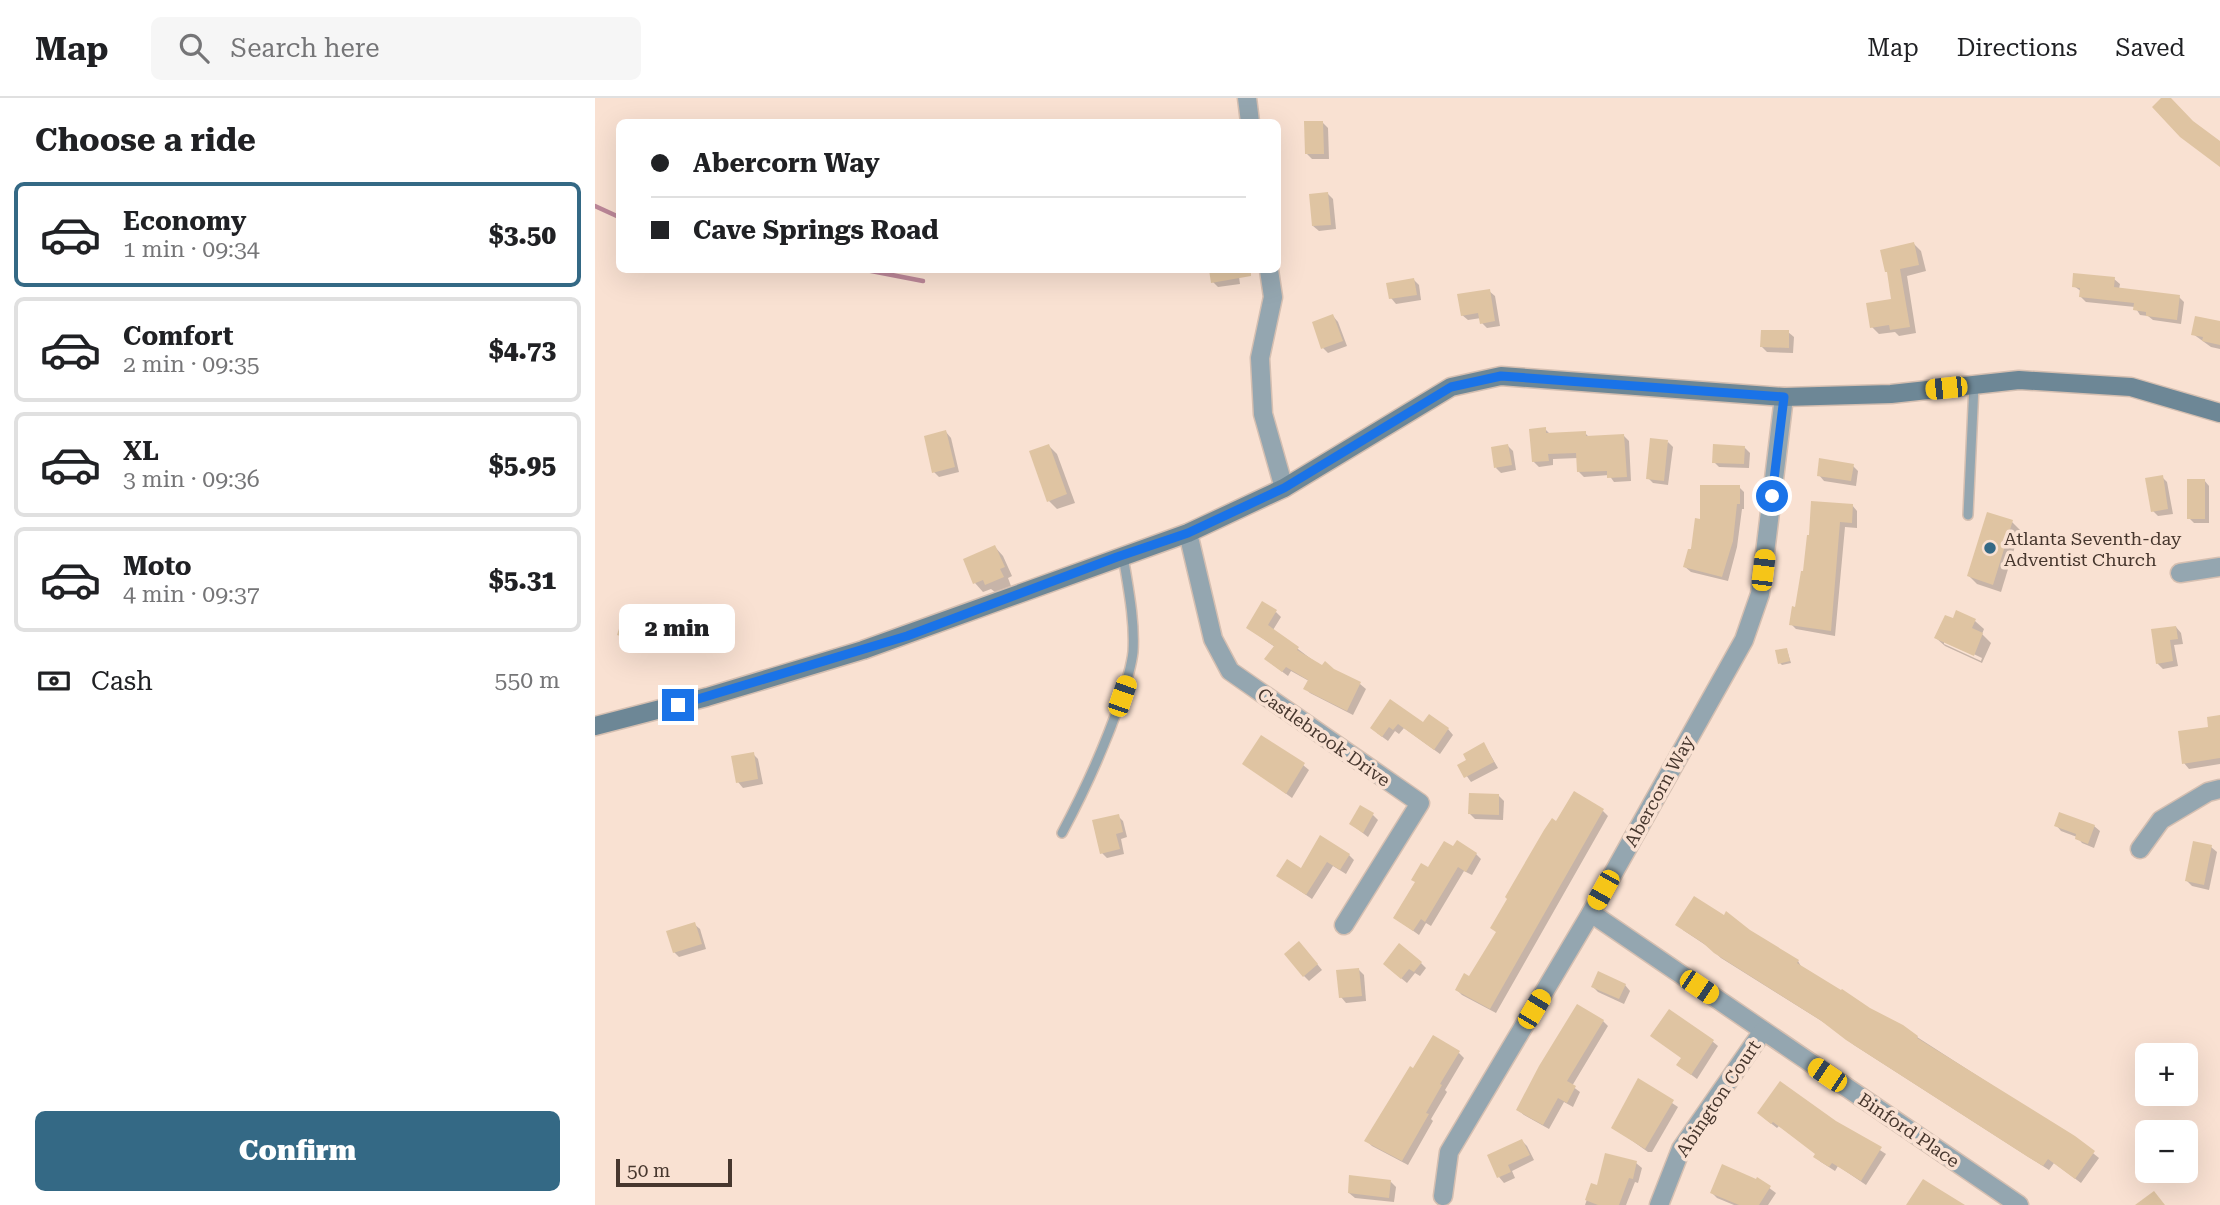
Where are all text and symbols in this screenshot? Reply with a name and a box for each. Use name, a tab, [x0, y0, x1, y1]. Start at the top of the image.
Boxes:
search box	[151, 17, 641, 80]
text: Map	[35, 29, 109, 68]
icon: search	[175, 29, 213, 67]
text: Search here	[231, 33, 380, 63]
text: Map	[1867, 34, 1919, 62]
text: Directions	[1957, 34, 2077, 62]
text: Saved	[2115, 34, 2185, 62]
text: Choose a ride	[35, 121, 256, 159]
text: Abercorn Way	[693, 148, 880, 178]
icon: car	[39, 203, 102, 266]
text: Economy	[123, 206, 246, 236]
text: Cave Springs Road	[693, 215, 939, 245]
text: $3.50	[489, 220, 556, 250]
text: 1 min · 09:34	[123, 236, 260, 263]
icon: car	[39, 318, 102, 381]
text: Comfort	[123, 321, 233, 351]
text: $4.73	[489, 335, 556, 365]
text: 2 min · 09:35	[123, 351, 260, 378]
car	[1925, 375, 1968, 401]
icon: car	[39, 433, 102, 496]
text: XL	[123, 436, 159, 466]
text: $5.95	[489, 450, 556, 480]
text: 3 min · 09:36	[123, 466, 260, 493]
route start	[1756, 480, 1788, 512]
place label: Atlanta Seventh-day Adventist Church	[2004, 528, 2182, 570]
marker: Atlanta Seventh-day Adventist Church	[1982, 540, 1998, 556]
icon: car	[39, 548, 102, 611]
car	[1751, 548, 1776, 592]
text: Moto	[123, 551, 192, 581]
text: $5.31	[489, 565, 556, 595]
text: 4 min · 09:37	[123, 581, 260, 608]
callout: 2 min	[620, 603, 736, 652]
text: 2 min	[645, 615, 709, 642]
icon: cash	[35, 662, 73, 700]
text: Cash	[91, 666, 153, 696]
text: 550 m	[495, 667, 560, 694]
car	[1106, 673, 1139, 719]
street label: Castlebrook Drive	[1254, 683, 1394, 791]
route end	[662, 689, 694, 721]
street label: Abercorn Way	[1620, 732, 1698, 850]
car	[1584, 867, 1623, 913]
car	[1676, 967, 1723, 1007]
car	[1515, 986, 1554, 1032]
street label: Abington Court	[1671, 1036, 1765, 1160]
map controls	[2135, 1043, 2198, 1183]
button: +	[2135, 1043, 2198, 1106]
car	[1804, 1055, 1851, 1095]
street label: Binford Place	[1855, 1089, 1964, 1172]
button: Confirm	[35, 1111, 560, 1191]
button: −	[2135, 1120, 2198, 1183]
scale bar	[616, 1156, 731, 1188]
text: 50 m	[627, 1159, 670, 1182]

